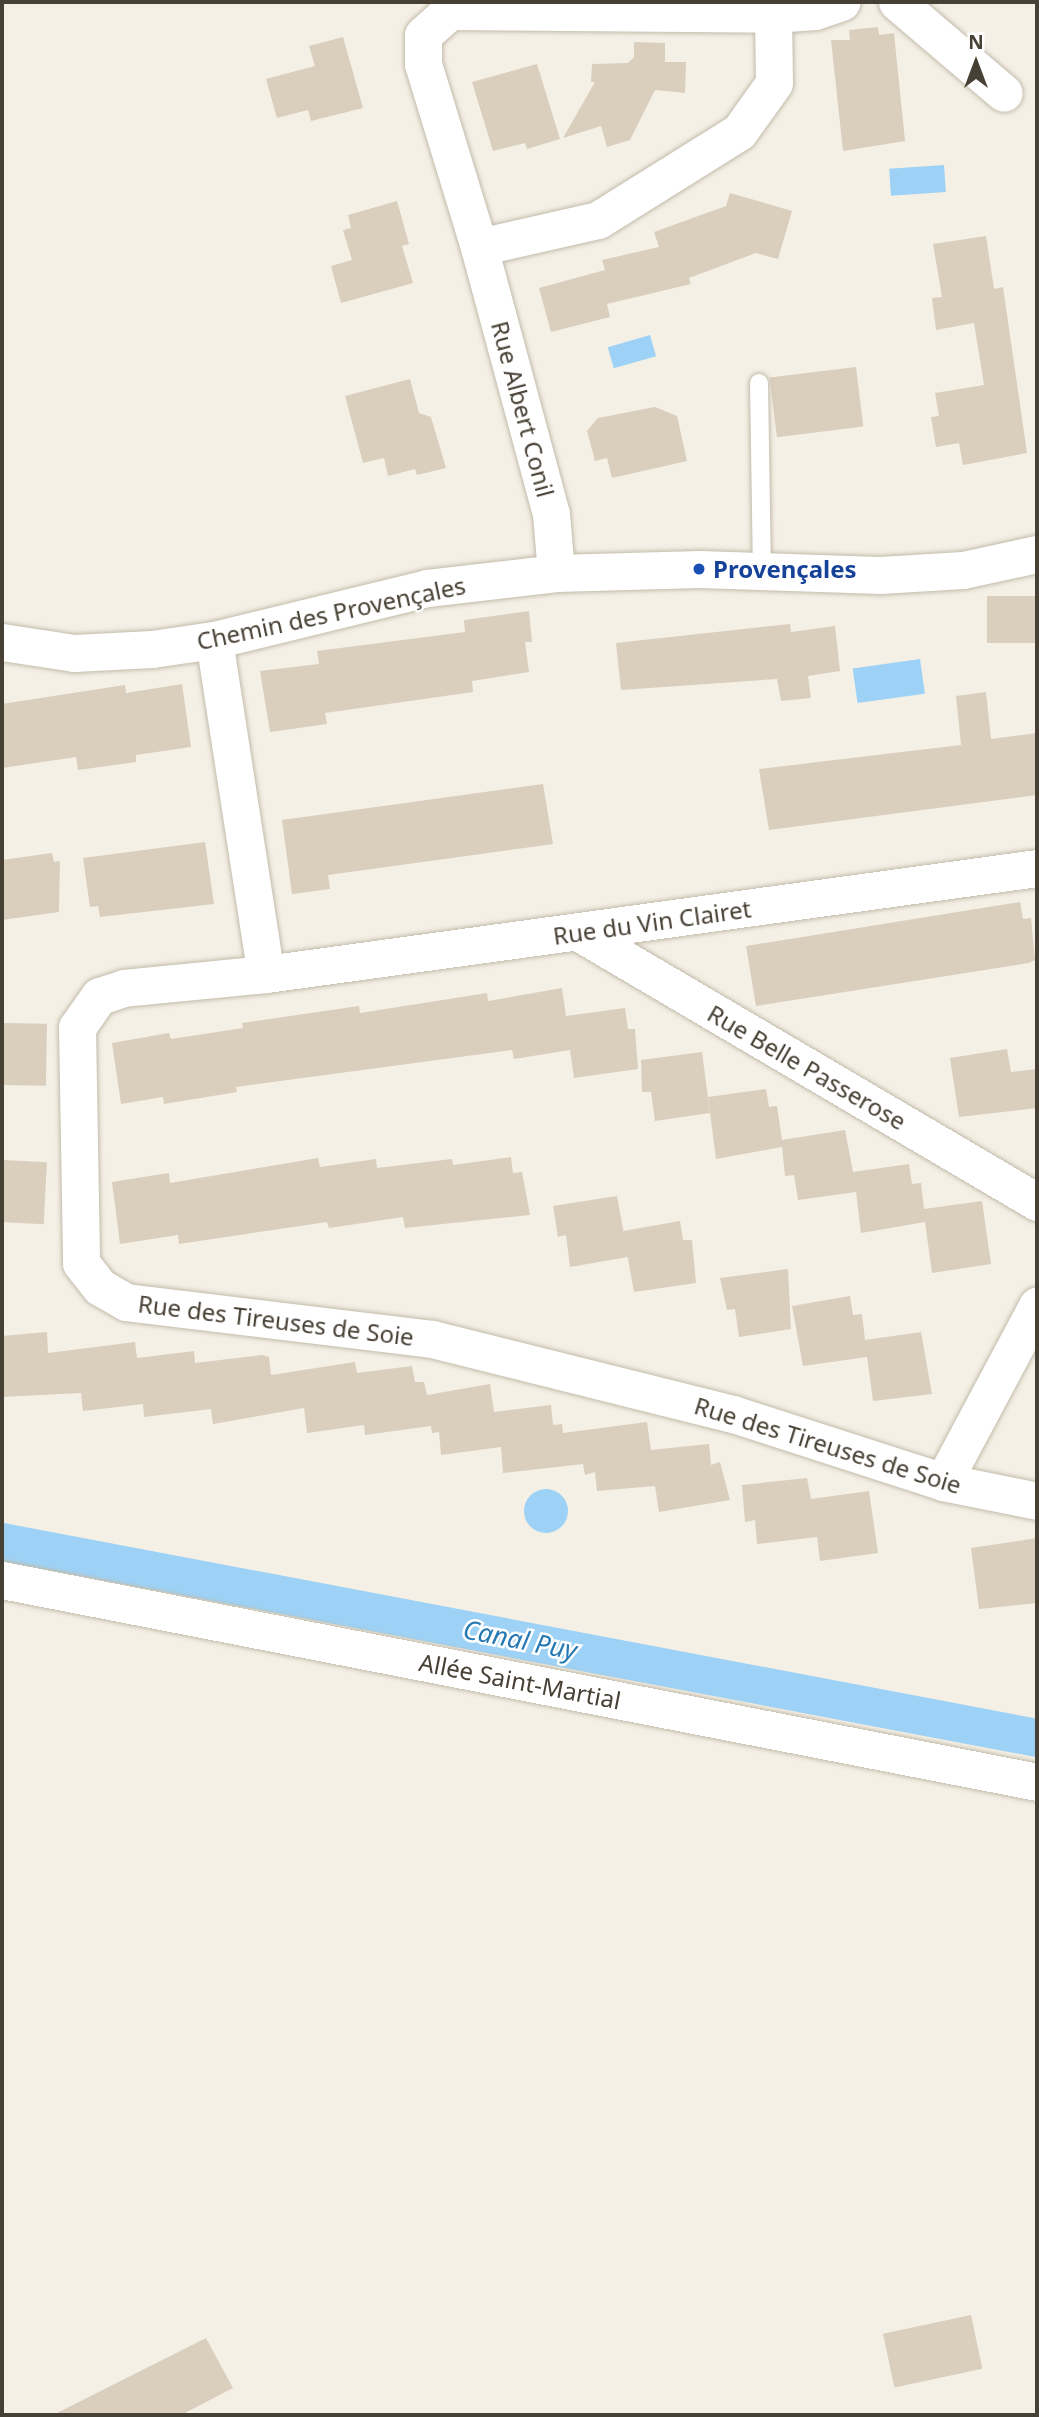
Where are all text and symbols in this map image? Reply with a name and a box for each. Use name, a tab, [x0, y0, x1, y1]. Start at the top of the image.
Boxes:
north arrow	[941, 28, 1011, 98]
text: N	[968, 29, 984, 55]
street label: Rue Albert Conil	[486, 318, 560, 500]
place label: Provençales	[713, 555, 857, 583]
marker: Provençales	[691, 561, 707, 577]
street label: Chemin des Provençales	[194, 570, 468, 656]
street label: Rue du Vin Clairet	[551, 894, 753, 950]
street label: Rue Belle Passerose	[703, 998, 911, 1136]
street label: Rue des Tireuses de Soie	[136, 1289, 416, 1351]
street label: Rue des Tireuses de Soie	[691, 1391, 965, 1499]
water label: Canal Puy	[460, 1614, 580, 1666]
street label: Allée Saint-Martial	[417, 1647, 623, 1715]

